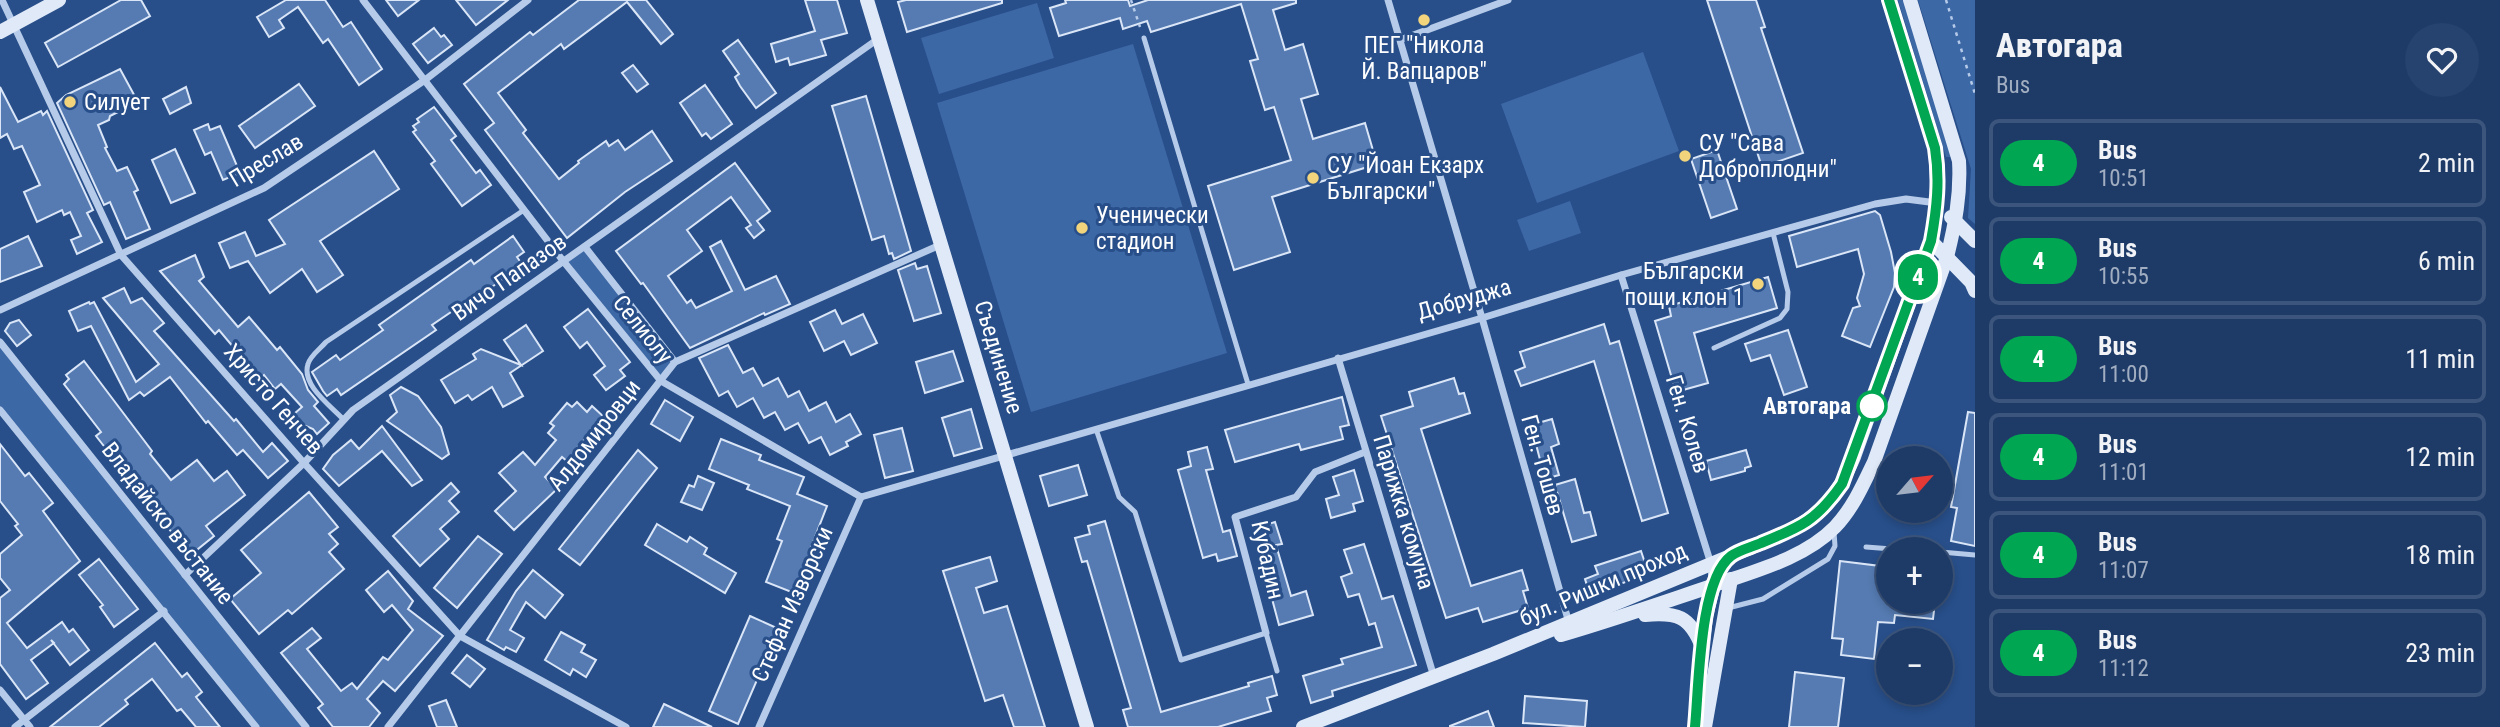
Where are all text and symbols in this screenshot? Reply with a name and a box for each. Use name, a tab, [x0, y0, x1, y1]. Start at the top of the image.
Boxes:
marker: ПЕГ "Никола Й. Вапцаров"	[1416, 12, 1432, 28]
button: heart	[2405, 23, 2479, 97]
text: Автогара	[1996, 26, 2123, 65]
place label: ПЕГ "Никола Й. Вапцаров"	[1361, 32, 1487, 85]
text: Bus	[1996, 72, 2030, 99]
place label: Силует	[84, 89, 151, 116]
marker: Силует	[62, 94, 78, 110]
street label: Преслав	[224, 128, 308, 193]
place label: СУ "Сава Доброплодни"	[1699, 130, 1837, 183]
text: Bus	[2098, 135, 2137, 165]
marker: СУ "Сава Доброплодни"	[1677, 148, 1693, 164]
text: 2 min	[2418, 148, 2475, 178]
text: 4	[2032, 149, 2045, 177]
place label: СУ "Йоан Екзарх Български"	[1327, 151, 1484, 205]
text: 10:51	[2098, 165, 2149, 192]
marker: СУ "Йоан Екзарх Български"	[1305, 170, 1321, 186]
place label: Ученически стадион	[1096, 202, 1209, 255]
marker: Ученически стадион	[1074, 220, 1090, 236]
street label: Вичо Папазов	[447, 228, 572, 327]
text: Bus	[2098, 233, 2137, 263]
text: 6 min	[2418, 246, 2475, 276]
text: 4	[2032, 247, 2045, 275]
line badge: 4	[1895, 254, 1941, 300]
place label: Български пощи клон 1	[1624, 258, 1744, 311]
text: 4	[1912, 263, 1924, 291]
text: 10:55	[2098, 263, 2149, 290]
street label: Добруджа	[1414, 273, 1514, 326]
marker: Български пощи клон 1	[1750, 276, 1766, 292]
street label: Селиолу	[607, 290, 679, 369]
street label: Съединение	[969, 297, 1029, 417]
text: Bus	[2098, 331, 2137, 361]
street label: Христо Генчев	[218, 339, 329, 460]
text: 11 min	[2405, 344, 2475, 374]
text: 4	[2032, 345, 2045, 373]
text: 11:00	[2098, 361, 2149, 388]
street label: Ген. Колев	[1660, 372, 1715, 476]
street label: Алдомировци	[543, 374, 646, 496]
marker: Автогара	[1857, 391, 1887, 421]
place label: Автогара	[1763, 393, 1851, 420]
street label: Ген. Тошев	[1515, 412, 1570, 519]
text: Bus	[2098, 429, 2137, 459]
street label: Парижка комуна	[1367, 431, 1440, 593]
street label: Владайско въстание	[96, 437, 239, 610]
text: 12 min	[2405, 442, 2475, 472]
text: 4	[2032, 443, 2045, 471]
north arrow	[1876, 446, 1953, 523]
map controls	[1876, 446, 1953, 705]
text: 11:01	[2098, 459, 2149, 486]
street label: Кубадин	[1245, 518, 1290, 602]
street label: Стефан Изворски	[746, 522, 839, 686]
text: Bus	[2098, 527, 2137, 557]
street label: бул. Ришки проход	[1515, 537, 1691, 632]
button: +	[1876, 537, 1953, 614]
text: 18 min	[2405, 540, 2475, 570]
text: 4	[2032, 541, 2045, 569]
text: 11:07	[2098, 557, 2149, 584]
text: Bus	[2098, 625, 2137, 655]
button: −	[1876, 628, 1953, 705]
text: 23 min	[2405, 638, 2475, 668]
text: 4	[2032, 639, 2045, 667]
text: 11:12	[2098, 655, 2149, 682]

